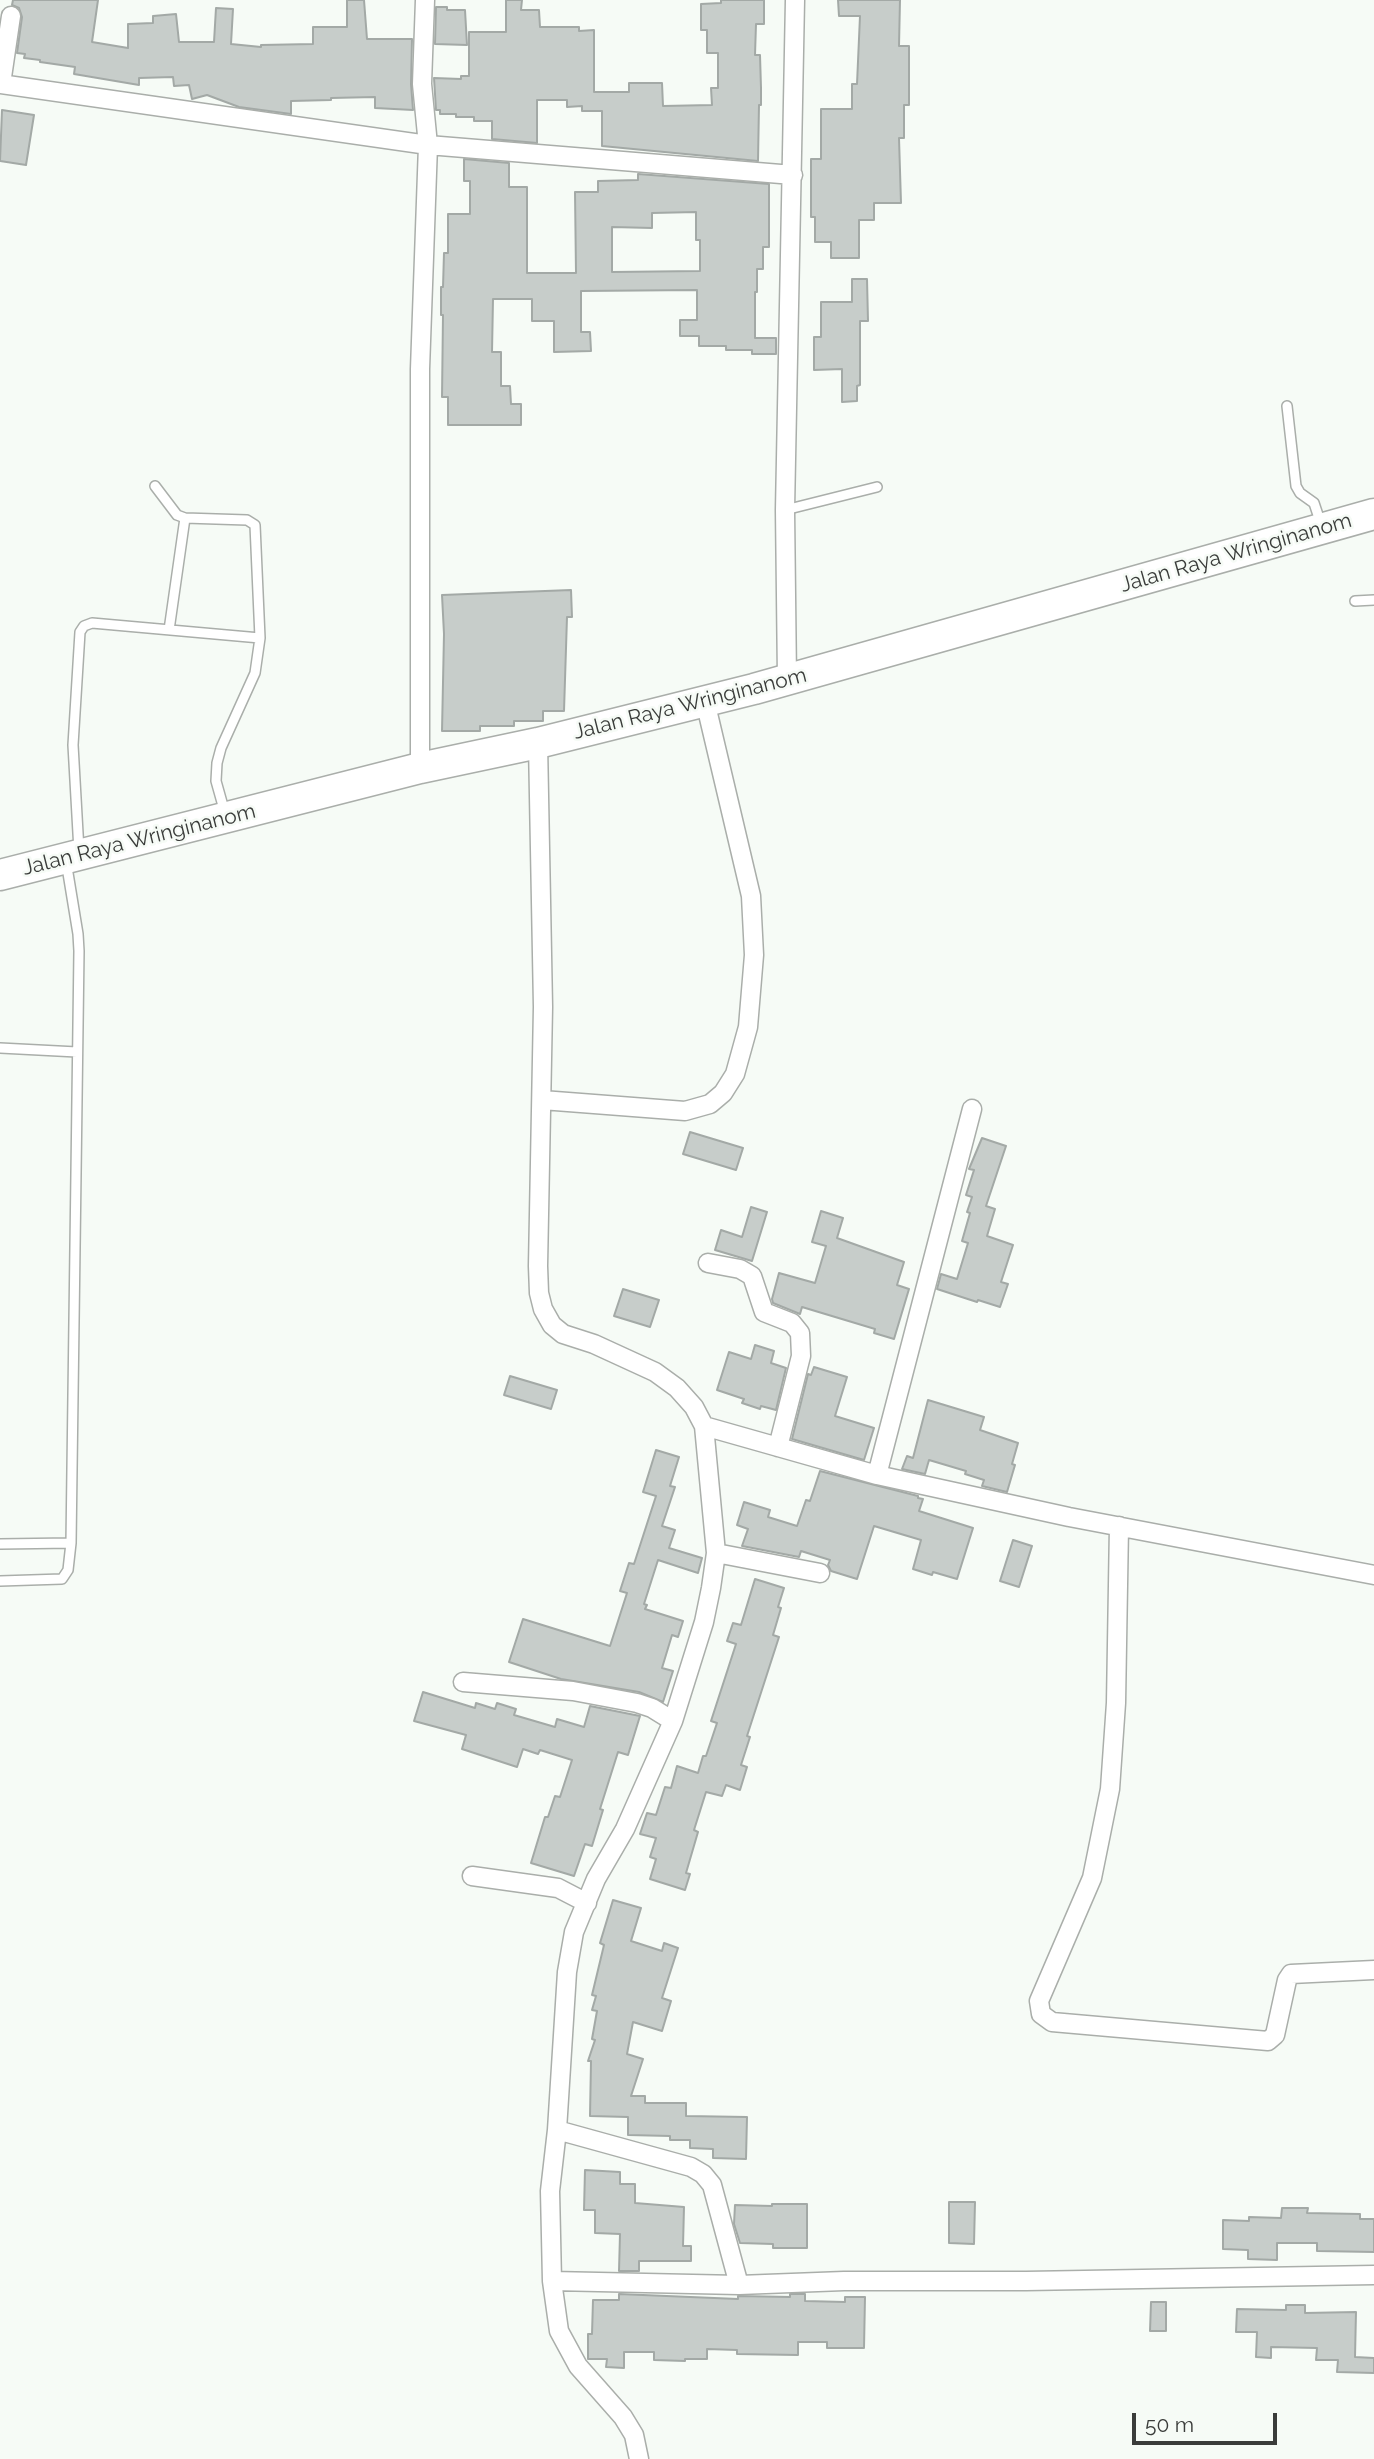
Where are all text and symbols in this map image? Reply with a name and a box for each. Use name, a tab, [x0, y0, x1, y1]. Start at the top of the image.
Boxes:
street label: Jalan Raya Wringinanom	[1118, 508, 1354, 598]
street label: Jalan Raya Wringinanom	[571, 663, 809, 745]
street label: Jalan Raya Wringinanom	[20, 799, 258, 881]
scale bar	[1136, 2400, 1281, 2444]
text: 50 m	[1145, 2412, 1194, 2437]

